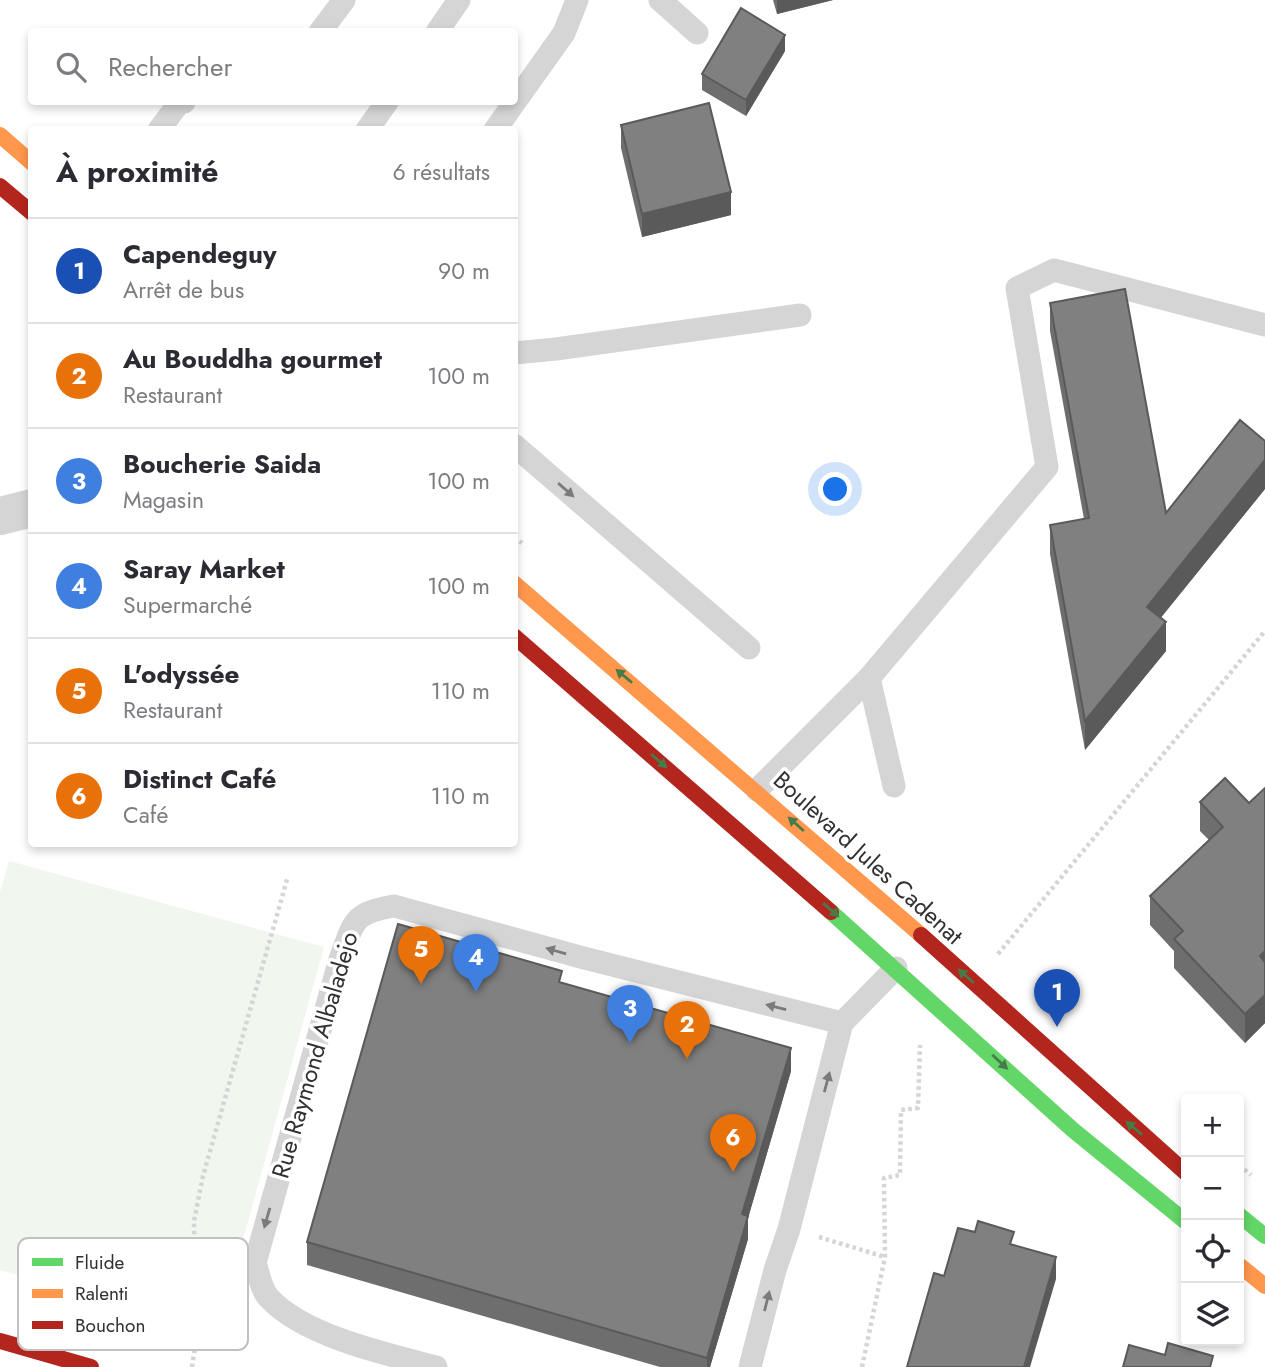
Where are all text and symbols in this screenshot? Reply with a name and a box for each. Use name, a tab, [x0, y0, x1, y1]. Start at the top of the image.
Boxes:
search box	[28, 28, 518, 105]
icon: search	[52, 48, 90, 86]
text: Rechercher	[108, 48, 232, 86]
text: À proximité	[56, 150, 219, 193]
text: 6 résultats	[392, 155, 490, 189]
text: Capendeguy	[123, 235, 276, 273]
text: 1	[73, 254, 85, 288]
text: 90 m	[438, 254, 490, 288]
text: Arrêt de bus	[123, 273, 244, 307]
text: Au Bouddha gourmet	[123, 340, 382, 378]
text: 2	[71, 359, 87, 393]
text: 100 m	[427, 359, 490, 393]
text: Restaurant	[123, 378, 222, 412]
text: Boucherie Saida	[123, 445, 321, 483]
text: 3	[72, 464, 86, 498]
text: 100 m	[427, 464, 490, 498]
your location	[818, 472, 852, 506]
one-way arrow	[557, 482, 575, 498]
text: Magasin	[123, 483, 204, 517]
text: Saray Market	[123, 550, 285, 588]
text: 4	[71, 569, 87, 603]
text: 100 m	[427, 569, 490, 603]
text: Supermarché	[123, 588, 252, 622]
text: L'odyssée	[123, 655, 240, 693]
one-way arrow	[615, 669, 632, 684]
text: 5	[72, 674, 86, 708]
text: 110 m	[431, 674, 490, 708]
text: Restaurant	[123, 693, 222, 727]
one-way arrow	[650, 753, 668, 769]
text: Distinct Café	[123, 760, 276, 798]
street label: Boulevard Jules Cadenat	[766, 763, 971, 953]
text: 6	[71, 779, 87, 813]
text: 110 m	[431, 779, 490, 813]
text: Café	[123, 798, 168, 832]
one-way arrow	[787, 816, 805, 832]
one-way arrow	[822, 902, 839, 917]
pin: 5	[398, 926, 444, 984]
street label: Rue Raymond Albaladejo	[263, 927, 367, 1182]
pin: 4	[453, 934, 499, 992]
one-way arrow	[545, 945, 566, 955]
one-way arrow	[958, 968, 975, 984]
pin: 1	[1034, 969, 1080, 1027]
pin: 3	[607, 985, 653, 1043]
pin: 2	[664, 1001, 710, 1059]
one-way arrow	[765, 1001, 787, 1012]
one-way arrow	[991, 1054, 1008, 1070]
one-way arrow	[822, 1071, 833, 1093]
map controls	[1181, 1094, 1244, 1346]
button: +	[1181, 1094, 1244, 1157]
pin: 6	[710, 1114, 756, 1172]
one-way arrow	[1126, 1121, 1144, 1136]
button: −	[1181, 1157, 1244, 1220]
one-way arrow	[262, 1208, 272, 1229]
button: locate	[1181, 1220, 1244, 1283]
legend	[18, 1238, 248, 1350]
text: Fluide	[75, 1249, 125, 1276]
text: Ralenti	[75, 1280, 128, 1307]
button: layers	[1181, 1283, 1244, 1346]
one-way arrow	[762, 1290, 773, 1312]
text: Bouchon	[75, 1312, 145, 1339]

